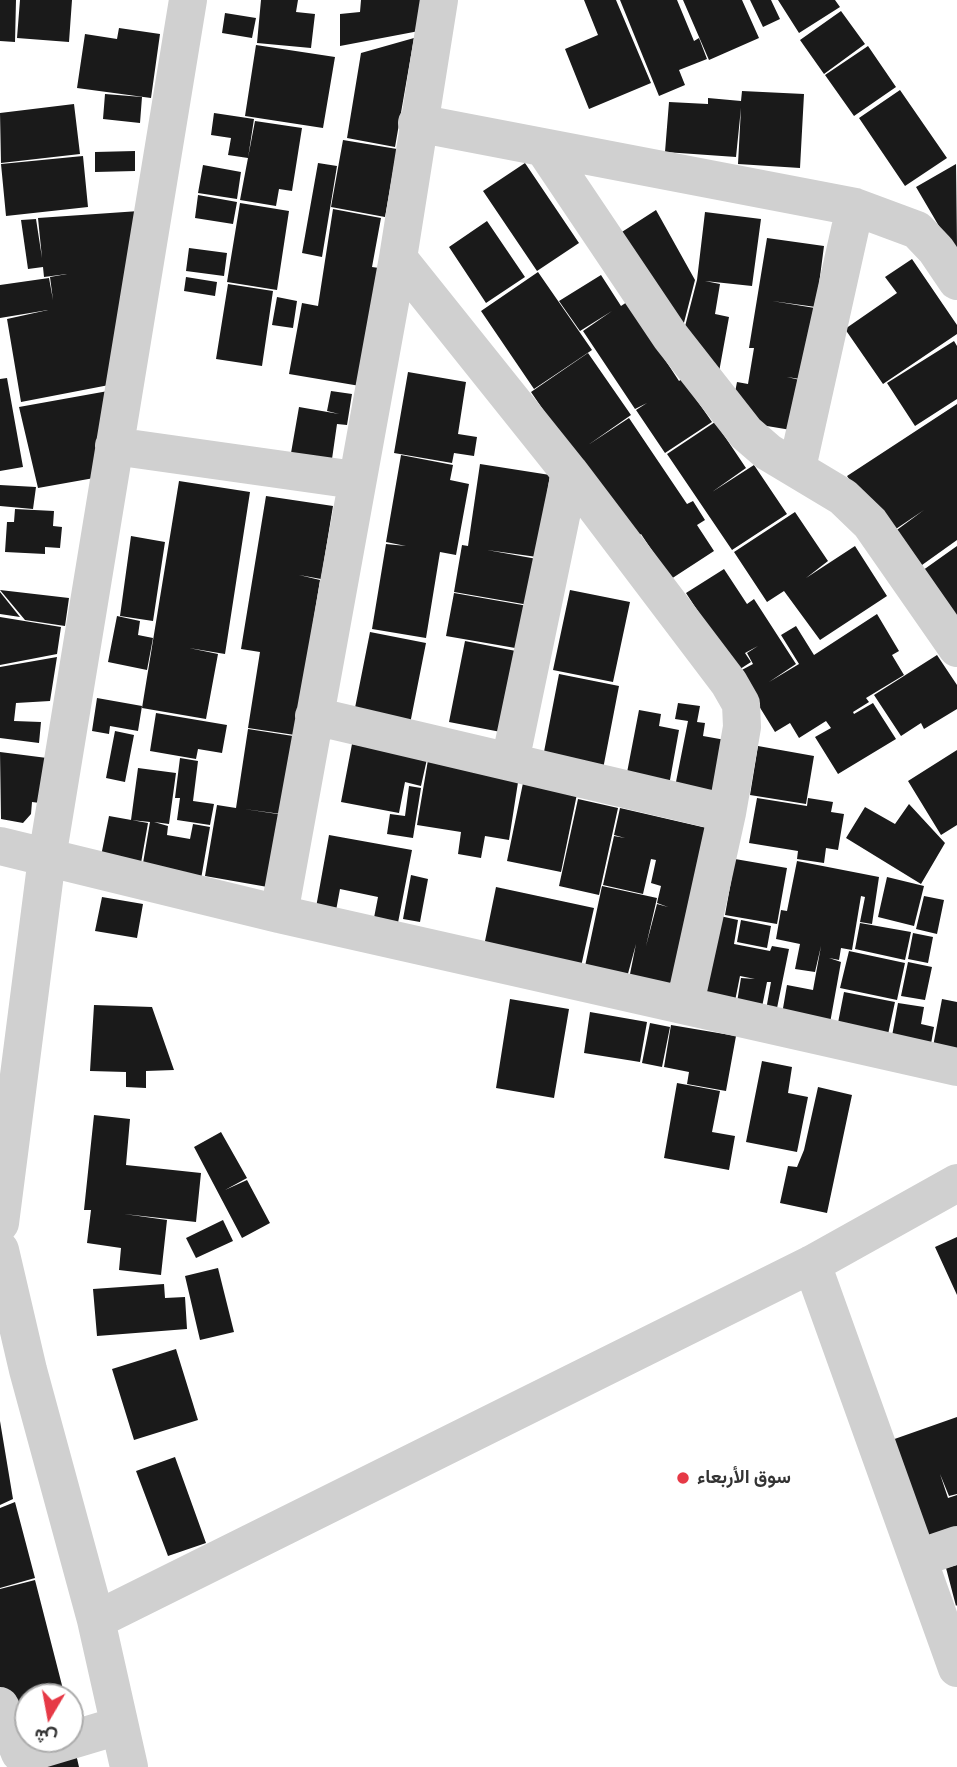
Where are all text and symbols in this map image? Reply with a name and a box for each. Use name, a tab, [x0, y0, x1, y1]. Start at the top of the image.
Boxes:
place label: سوق الأربعاء	[697, 1467, 791, 1489]
marker: سوق الأربعاء	[675, 1470, 691, 1486]
north arrow	[14, 1683, 84, 1753]
text: ش	[32, 1722, 59, 1752]

